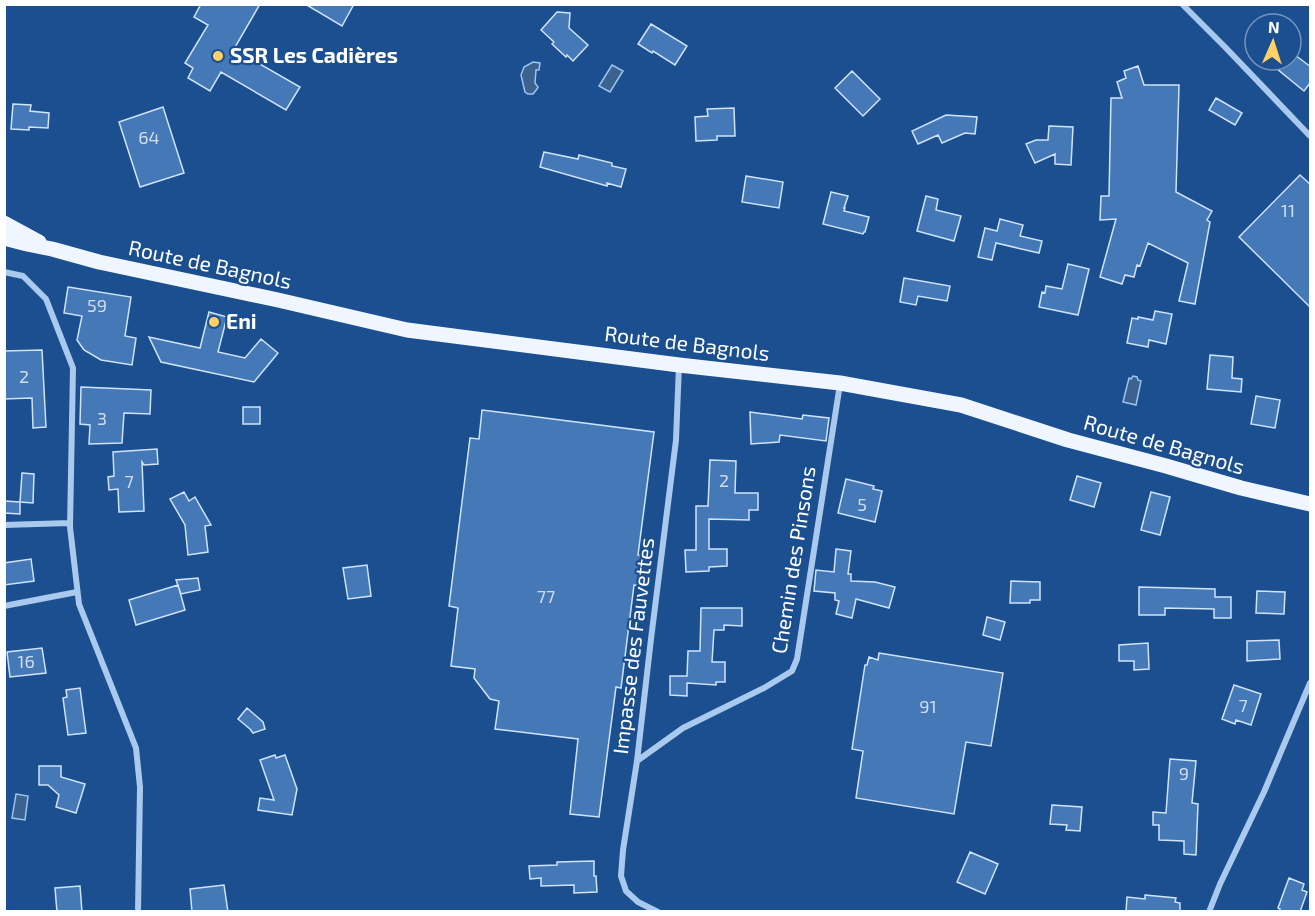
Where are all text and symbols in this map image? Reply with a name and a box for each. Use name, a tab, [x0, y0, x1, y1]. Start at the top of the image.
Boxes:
north arrow	[1243, 12, 1303, 72]
text: N	[1268, 17, 1280, 36]
place label: SSR Les Cadières	[230, 42, 398, 67]
marker: SSR Les Cadières	[211, 49, 225, 63]
house number: 64	[138, 126, 160, 148]
house number: 11	[1281, 199, 1295, 221]
street label: Route de Bagnols	[127, 234, 294, 293]
house number: 59	[87, 294, 107, 316]
place label: Eni	[226, 308, 257, 333]
marker: Eni	[207, 315, 221, 329]
street label: Route de Bagnols	[603, 320, 771, 365]
house number: 2	[19, 365, 29, 387]
house number: 3	[97, 407, 107, 429]
street label: Route de Bagnols	[1081, 409, 1248, 478]
street label: Chemin des Pinsons	[765, 464, 820, 655]
house number: 2	[719, 469, 729, 491]
house number: 7	[124, 470, 134, 492]
house number: 5	[857, 493, 867, 515]
street label: Impasse des Fauvettes	[607, 536, 658, 756]
house number: 77	[537, 585, 555, 607]
house number: 16	[17, 650, 35, 672]
house number: 7	[1238, 694, 1248, 716]
house number: 91	[919, 695, 937, 717]
house number: 9	[1179, 762, 1189, 784]

